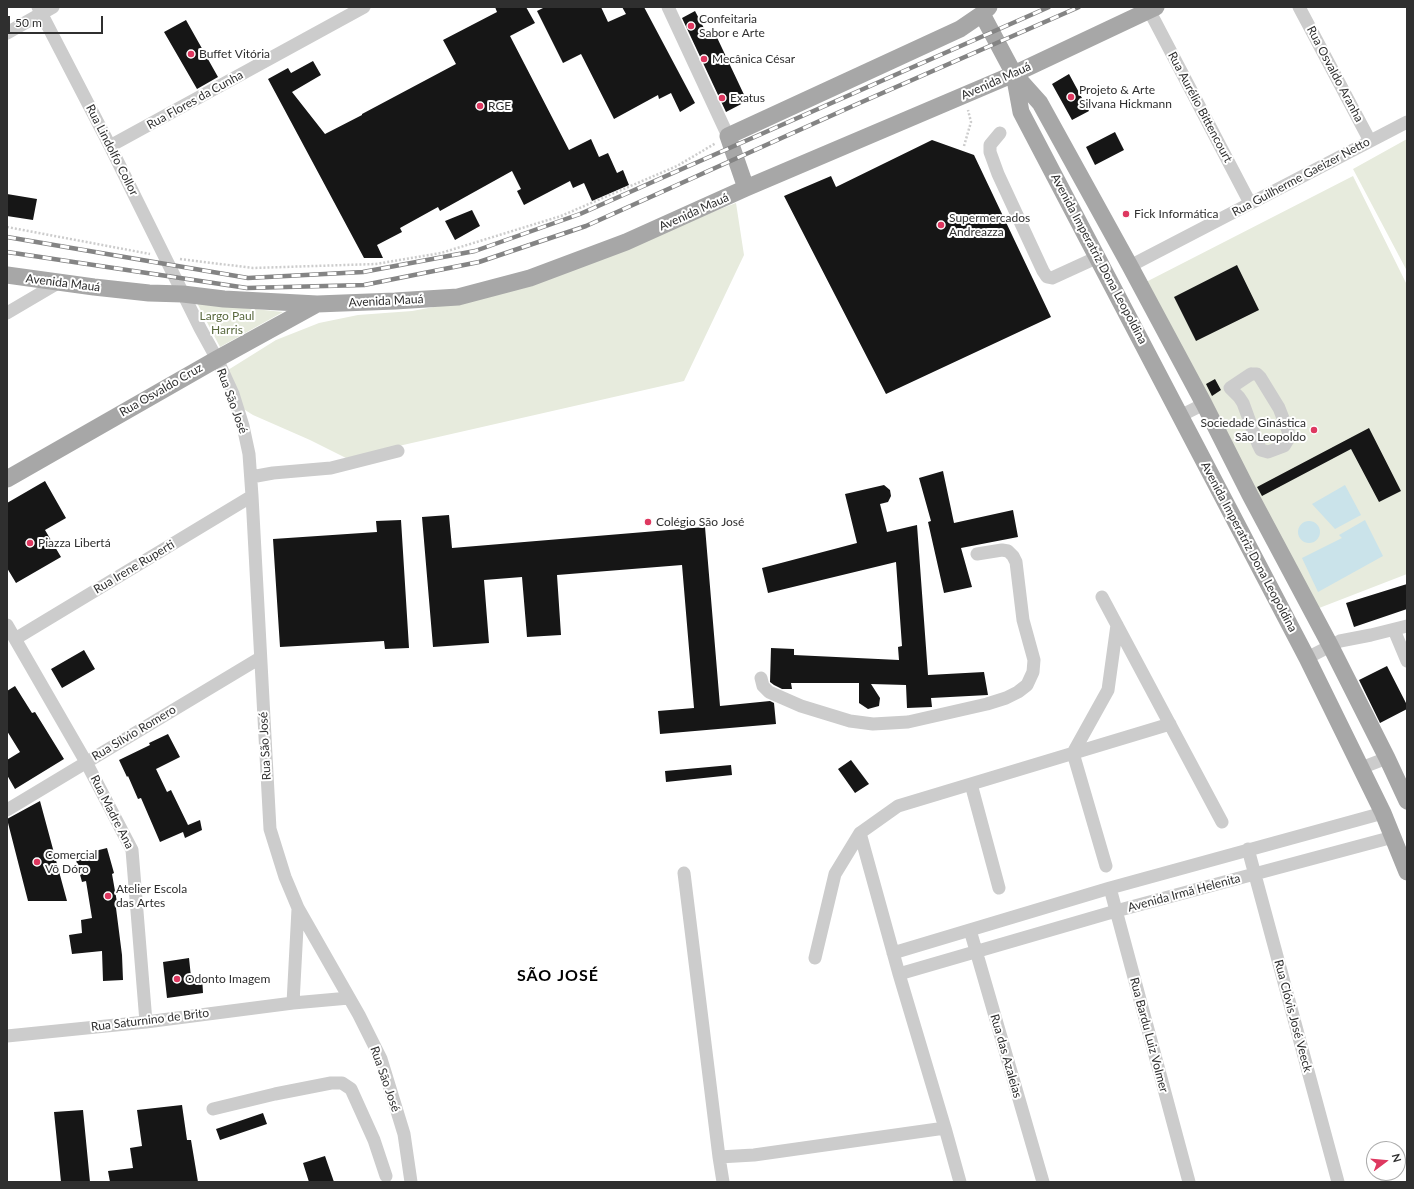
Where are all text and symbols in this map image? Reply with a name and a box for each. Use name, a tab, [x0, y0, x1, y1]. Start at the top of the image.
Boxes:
scale bar	[10, 8, 105, 34]
place label: Confeitaria Sabor e Arte	[699, 12, 765, 40]
text: 50 m	[15, 15, 42, 30]
marker: Confeitaria Sabor e Arte	[686, 21, 696, 31]
street label: Rua Osvaldo Aranha	[1304, 23, 1366, 125]
place label: Buffet Vitória	[199, 47, 270, 61]
marker: Buffet Vitória	[186, 49, 196, 59]
street label: Rua Aurélio Bittencourt	[1165, 49, 1235, 165]
place label: Mecânica César	[712, 52, 795, 66]
marker: Mecânica César	[699, 54, 709, 64]
street label: Avenida Mauá	[959, 59, 1033, 103]
street label: Rua Flores da Cunha	[144, 68, 246, 132]
place label: Projeto & Arte Silvana Hickmann	[1079, 83, 1172, 111]
place label: Exatus	[730, 91, 765, 105]
marker: Projeto & Arte Silvana Hickmann	[1066, 92, 1076, 102]
marker: Exatus	[717, 93, 727, 103]
place label: RGE	[488, 99, 511, 113]
marker: RGE	[475, 101, 485, 111]
street label: Rua Lindolfo Collor	[83, 102, 141, 198]
street label: Rua Guilherme Gaeizer Netto	[1230, 134, 1372, 220]
street label: Avenida Imperatriz Dona Leopoldina	[1048, 171, 1150, 347]
street label: Avenida Mauá	[657, 190, 731, 234]
place label: Fick Informática	[1134, 207, 1218, 221]
marker: Fick Informática	[1121, 209, 1131, 219]
place label: Supermercados Andreazza	[949, 211, 1030, 239]
marker: Supermercados Andreazza	[936, 220, 946, 230]
street label: Avenida Mauá	[25, 271, 101, 295]
street label: Avenida Mauá	[348, 292, 424, 310]
park label: Largo Paul Harris	[200, 309, 254, 337]
street label: Rua Osvaldo Cruz	[117, 360, 205, 420]
street label: Rua São José	[214, 366, 250, 436]
place label: Sociedade Ginástica São Leopoldo	[1200, 416, 1306, 444]
marker: Sociedade Ginástica São Leopoldo	[1309, 425, 1319, 435]
street label: Avenida Imperatriz Dona Leopoldina	[1198, 459, 1300, 635]
place label: Colégio São José	[656, 515, 744, 529]
marker: Colégio São José	[643, 517, 653, 527]
place label: Piazza Libertá	[38, 536, 111, 550]
street label: Rua Irene Ruperti	[91, 537, 177, 597]
marker: Piazza Libertá	[25, 538, 35, 548]
street label: Rua Sílvio Romero	[89, 702, 179, 764]
street label: Rua São José	[256, 711, 274, 781]
street label: Rua Madre Ana	[87, 773, 137, 851]
place label: Comercial Vô Dóro	[45, 848, 97, 876]
marker: Comercial Vô Dóro	[32, 857, 42, 867]
street label: Avenida Irmã Helenita	[1126, 871, 1242, 915]
place label: Atelier Escola das Artes	[116, 882, 187, 910]
marker: Atelier Escola das Artes	[103, 891, 113, 901]
street label: Rua Clóvis José Veeck	[1271, 958, 1315, 1074]
district label: SÃO JOSÉ	[517, 966, 599, 986]
place label: Odonto Imagem	[185, 972, 270, 986]
marker: Odonto Imagem	[172, 974, 182, 984]
street label: Rua Bardu Luiz Volmer	[1127, 976, 1171, 1094]
street label: Rua Saturnino de Brito	[90, 1006, 210, 1034]
street label: Rua das Azaleias	[987, 1012, 1025, 1100]
street label: Rua São José	[367, 1044, 403, 1114]
north arrow	[1366, 1141, 1406, 1181]
text: N	[1390, 1152, 1404, 1164]

